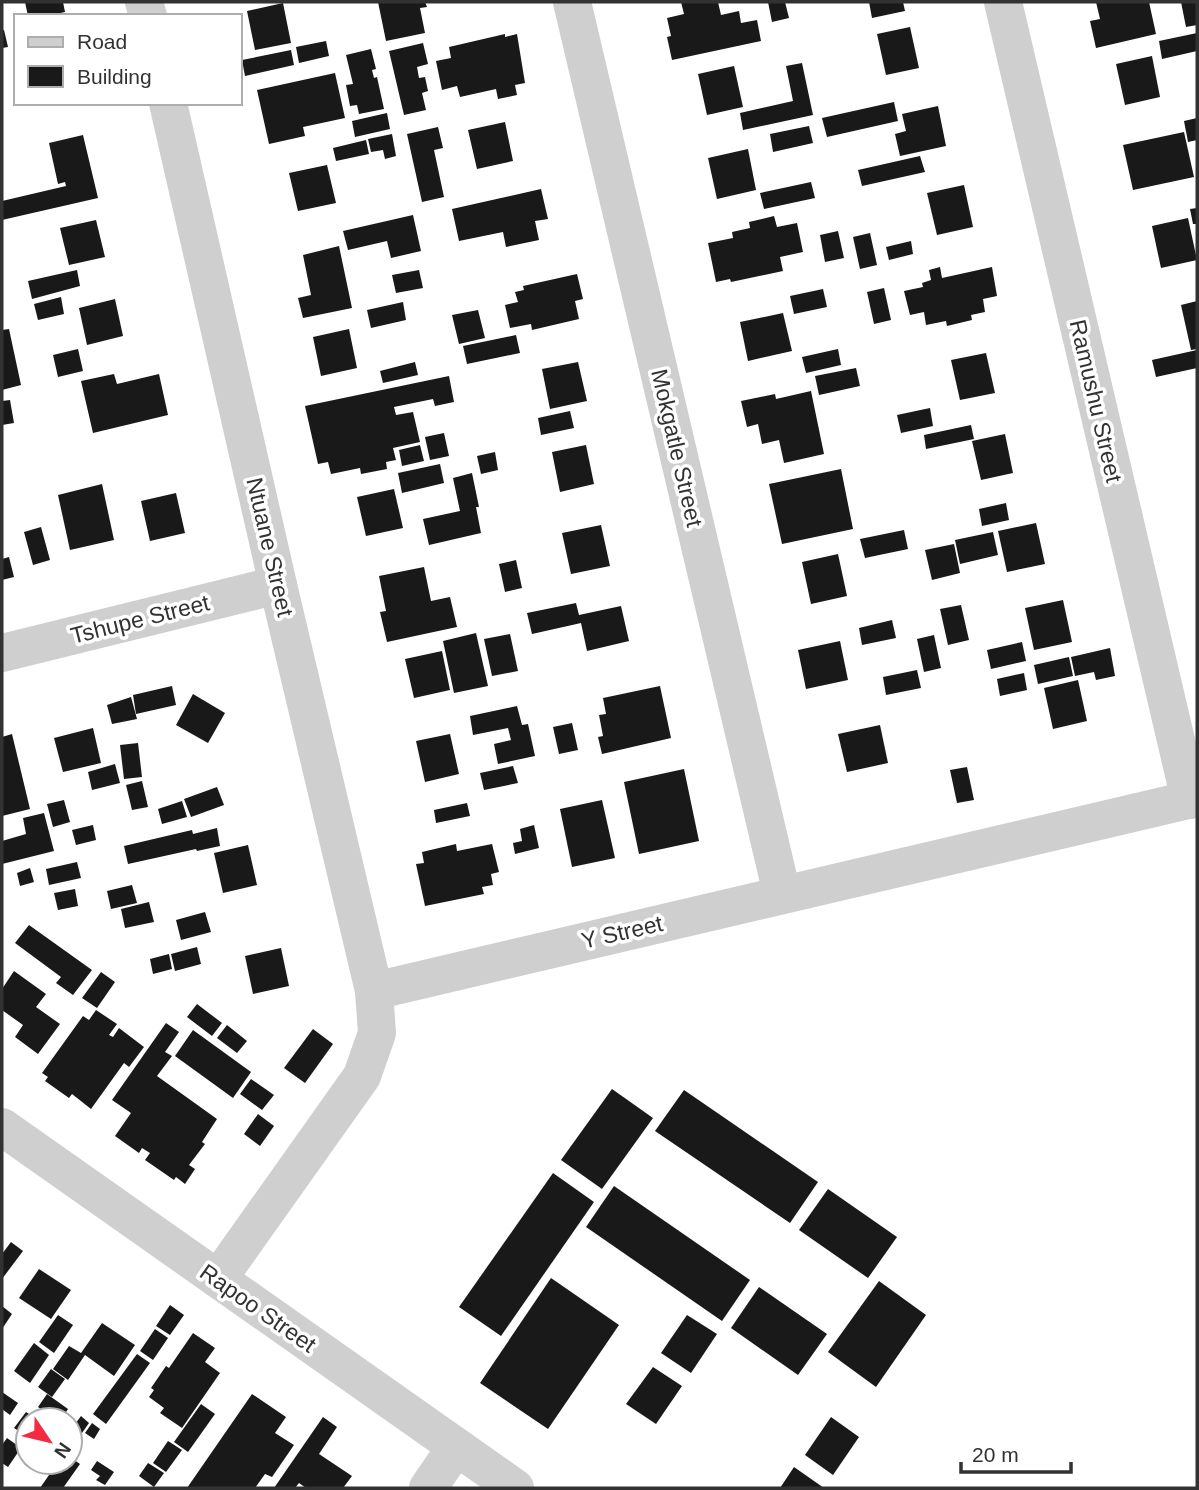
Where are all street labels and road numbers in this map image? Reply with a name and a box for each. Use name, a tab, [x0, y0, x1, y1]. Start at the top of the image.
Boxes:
street label: Ramushu Street	[1065, 317, 1127, 485]
street label: Mokgatle Street	[646, 367, 708, 530]
street label: Ntuane Street	[241, 475, 299, 620]
street label: Tshupe Street	[68, 589, 213, 649]
street label: Y Street	[579, 910, 666, 954]
street label: Rapoo Street	[195, 1258, 321, 1358]

